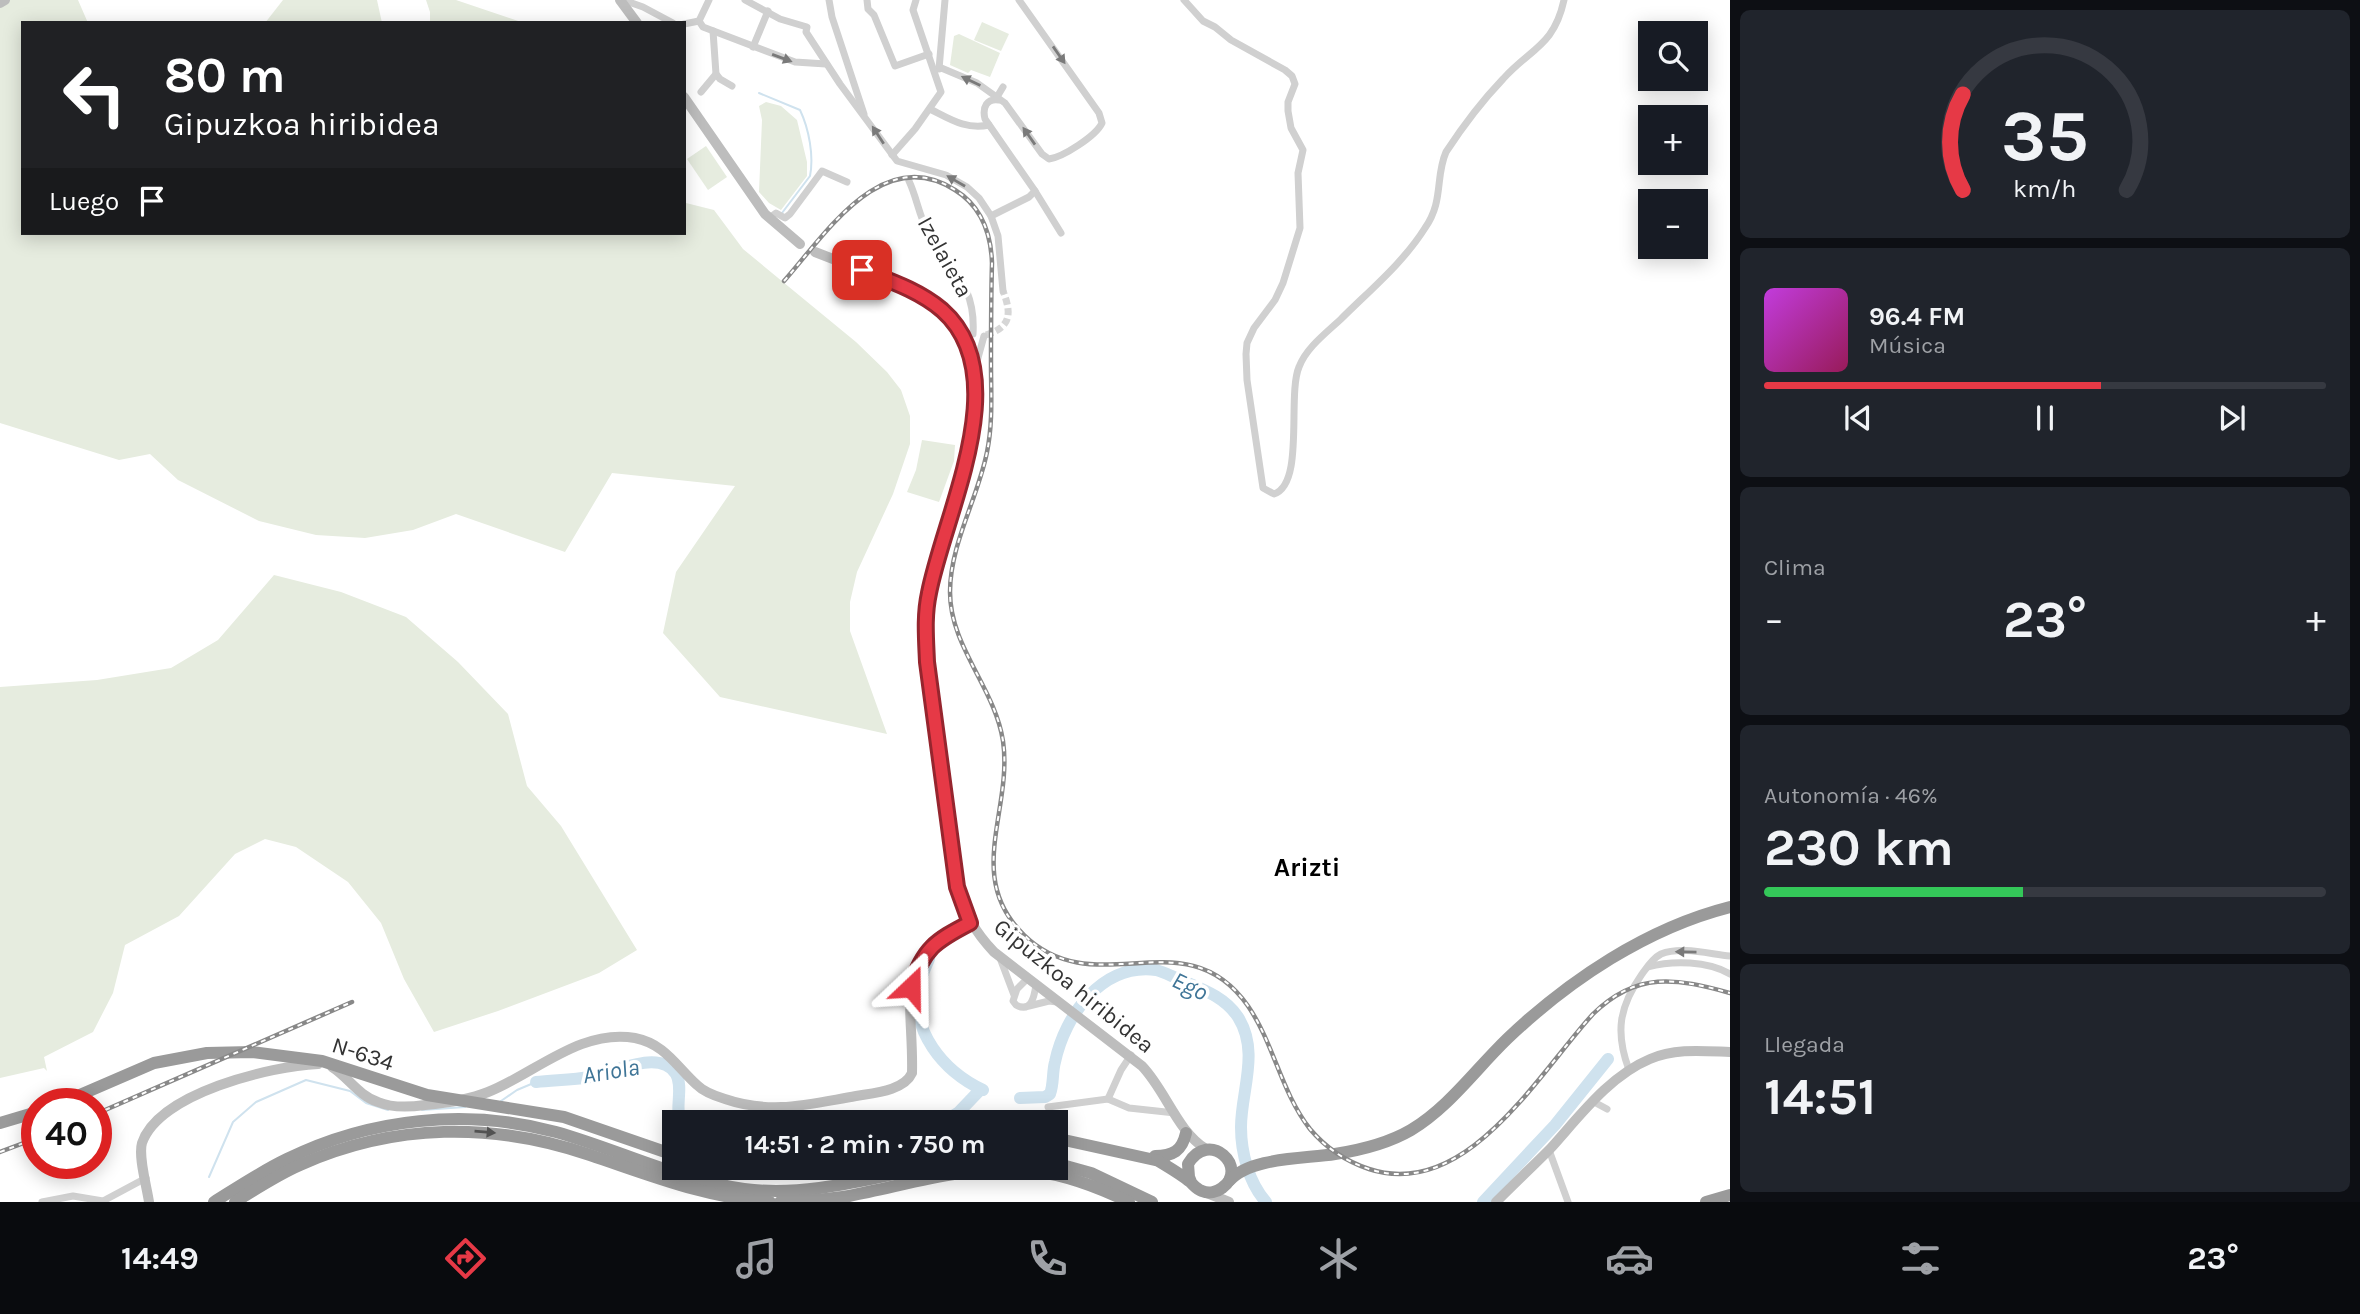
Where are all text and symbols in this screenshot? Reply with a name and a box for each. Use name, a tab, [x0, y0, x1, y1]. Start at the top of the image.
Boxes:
map controls	[1638, 21, 1708, 259]
button: search	[1638, 21, 1708, 91]
one-way arrow	[1052, 46, 1066, 64]
text: 80 m	[164, 47, 286, 104]
icon: left	[49, 49, 140, 140]
one-way arrow	[772, 53, 793, 64]
one-way arrow	[961, 75, 981, 86]
text: 35	[2001, 94, 2089, 179]
button: +	[1638, 105, 1708, 175]
text: Gipuzkoa hiribidea	[164, 106, 440, 143]
one-way arrow	[871, 125, 884, 145]
one-way arrow	[1022, 127, 1036, 145]
text: km/h	[2013, 174, 2077, 203]
one-way arrow	[946, 175, 966, 187]
icon: arrive	[133, 182, 171, 220]
text: Luego	[49, 186, 119, 217]
button: −	[1638, 189, 1708, 259]
street label: Izelaieta	[912, 212, 978, 302]
pin	[832, 240, 892, 300]
icon: arrive	[843, 251, 881, 289]
text: 96.4 FM	[1869, 301, 1965, 332]
text: Música	[1869, 332, 1946, 359]
icon: previous	[1839, 399, 1877, 437]
icon: pause	[2026, 399, 2064, 437]
icon: next	[2213, 399, 2251, 437]
text: Clima	[1764, 554, 1826, 581]
text: 23°	[2003, 589, 2087, 650]
text: −	[1764, 597, 1784, 642]
text: +	[2306, 597, 2326, 642]
text: Autonomía · 46%	[1764, 782, 1938, 809]
text: 230 km	[1764, 817, 1954, 878]
district label: Arizti	[1274, 852, 1340, 883]
street label: Gipuzkoa hiribidea	[989, 913, 1159, 1059]
one-way arrow	[1675, 946, 1697, 958]
position arrow	[874, 950, 948, 1024]
water label: Ego	[1168, 966, 1212, 1006]
street label: N-634	[329, 1031, 397, 1077]
text: Llegada	[1764, 1031, 1845, 1058]
water label: Ariola	[581, 1053, 641, 1089]
text: 14:51	[1764, 1066, 1876, 1127]
speed limit sign: 40	[21, 1088, 112, 1179]
one-way arrow	[474, 1127, 496, 1138]
text: 14:51 · 2 min · 750 m	[744, 1129, 986, 1160]
icon: directions	[441, 1234, 490, 1283]
icon: music	[732, 1234, 781, 1283]
icon: phone	[1023, 1234, 1072, 1283]
icon: climate	[1314, 1234, 1363, 1283]
icon: car	[1605, 1234, 1654, 1283]
icon: filters	[1896, 1234, 1945, 1283]
text: 14:49	[121, 1240, 199, 1277]
text: 23°	[2187, 1240, 2239, 1277]

